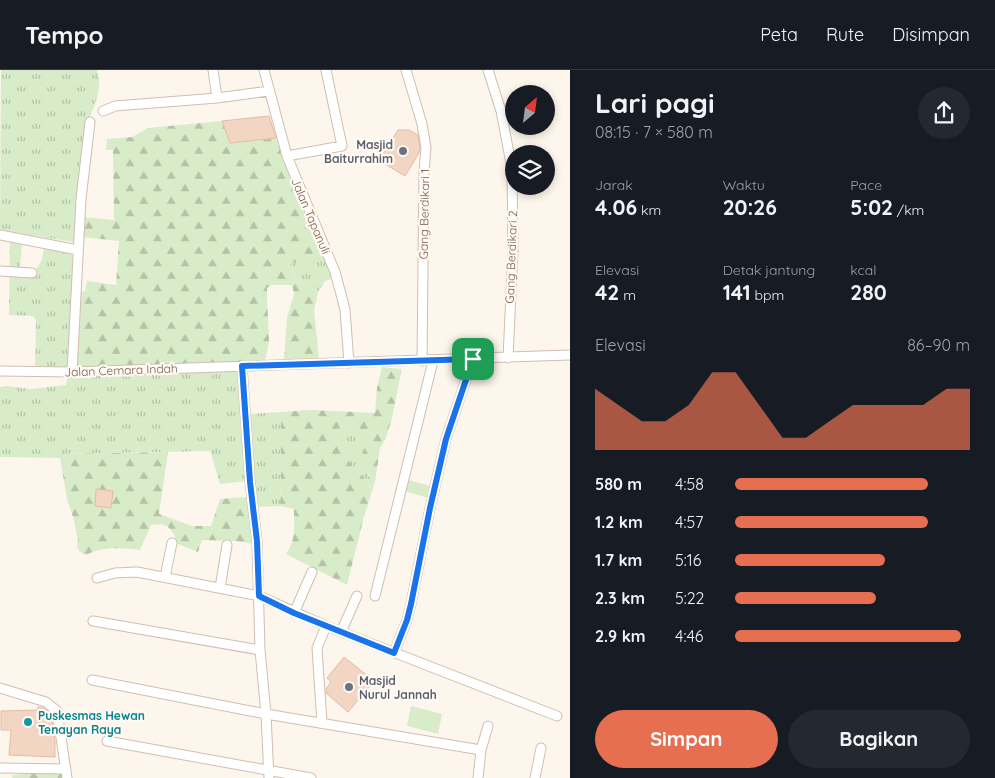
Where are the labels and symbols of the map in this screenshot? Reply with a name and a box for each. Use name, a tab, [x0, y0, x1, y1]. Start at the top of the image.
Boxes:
north arrow	[505, 85, 555, 135]
place label: Masjid Baiturrahim	[324, 137, 393, 166]
marker: Masjid Baiturrahim	[397, 145, 409, 157]
street label: Gang Berdikari 1	[416, 168, 432, 260]
street label: Jalan Tapanuli	[288, 176, 334, 256]
street label: Gang Berdikari 2	[502, 210, 520, 304]
pin	[452, 338, 494, 380]
street label: Jalan Cemara Indah	[64, 361, 178, 379]
place label: Masjid Nurul Jannah	[359, 673, 437, 702]
marker: Masjid Nurul Jannah	[343, 681, 355, 693]
place label: Puskesmas Hewan Tenayan Raya	[38, 708, 145, 737]
marker: Puskesmas Hewan Tenayan Raya	[22, 716, 34, 728]

